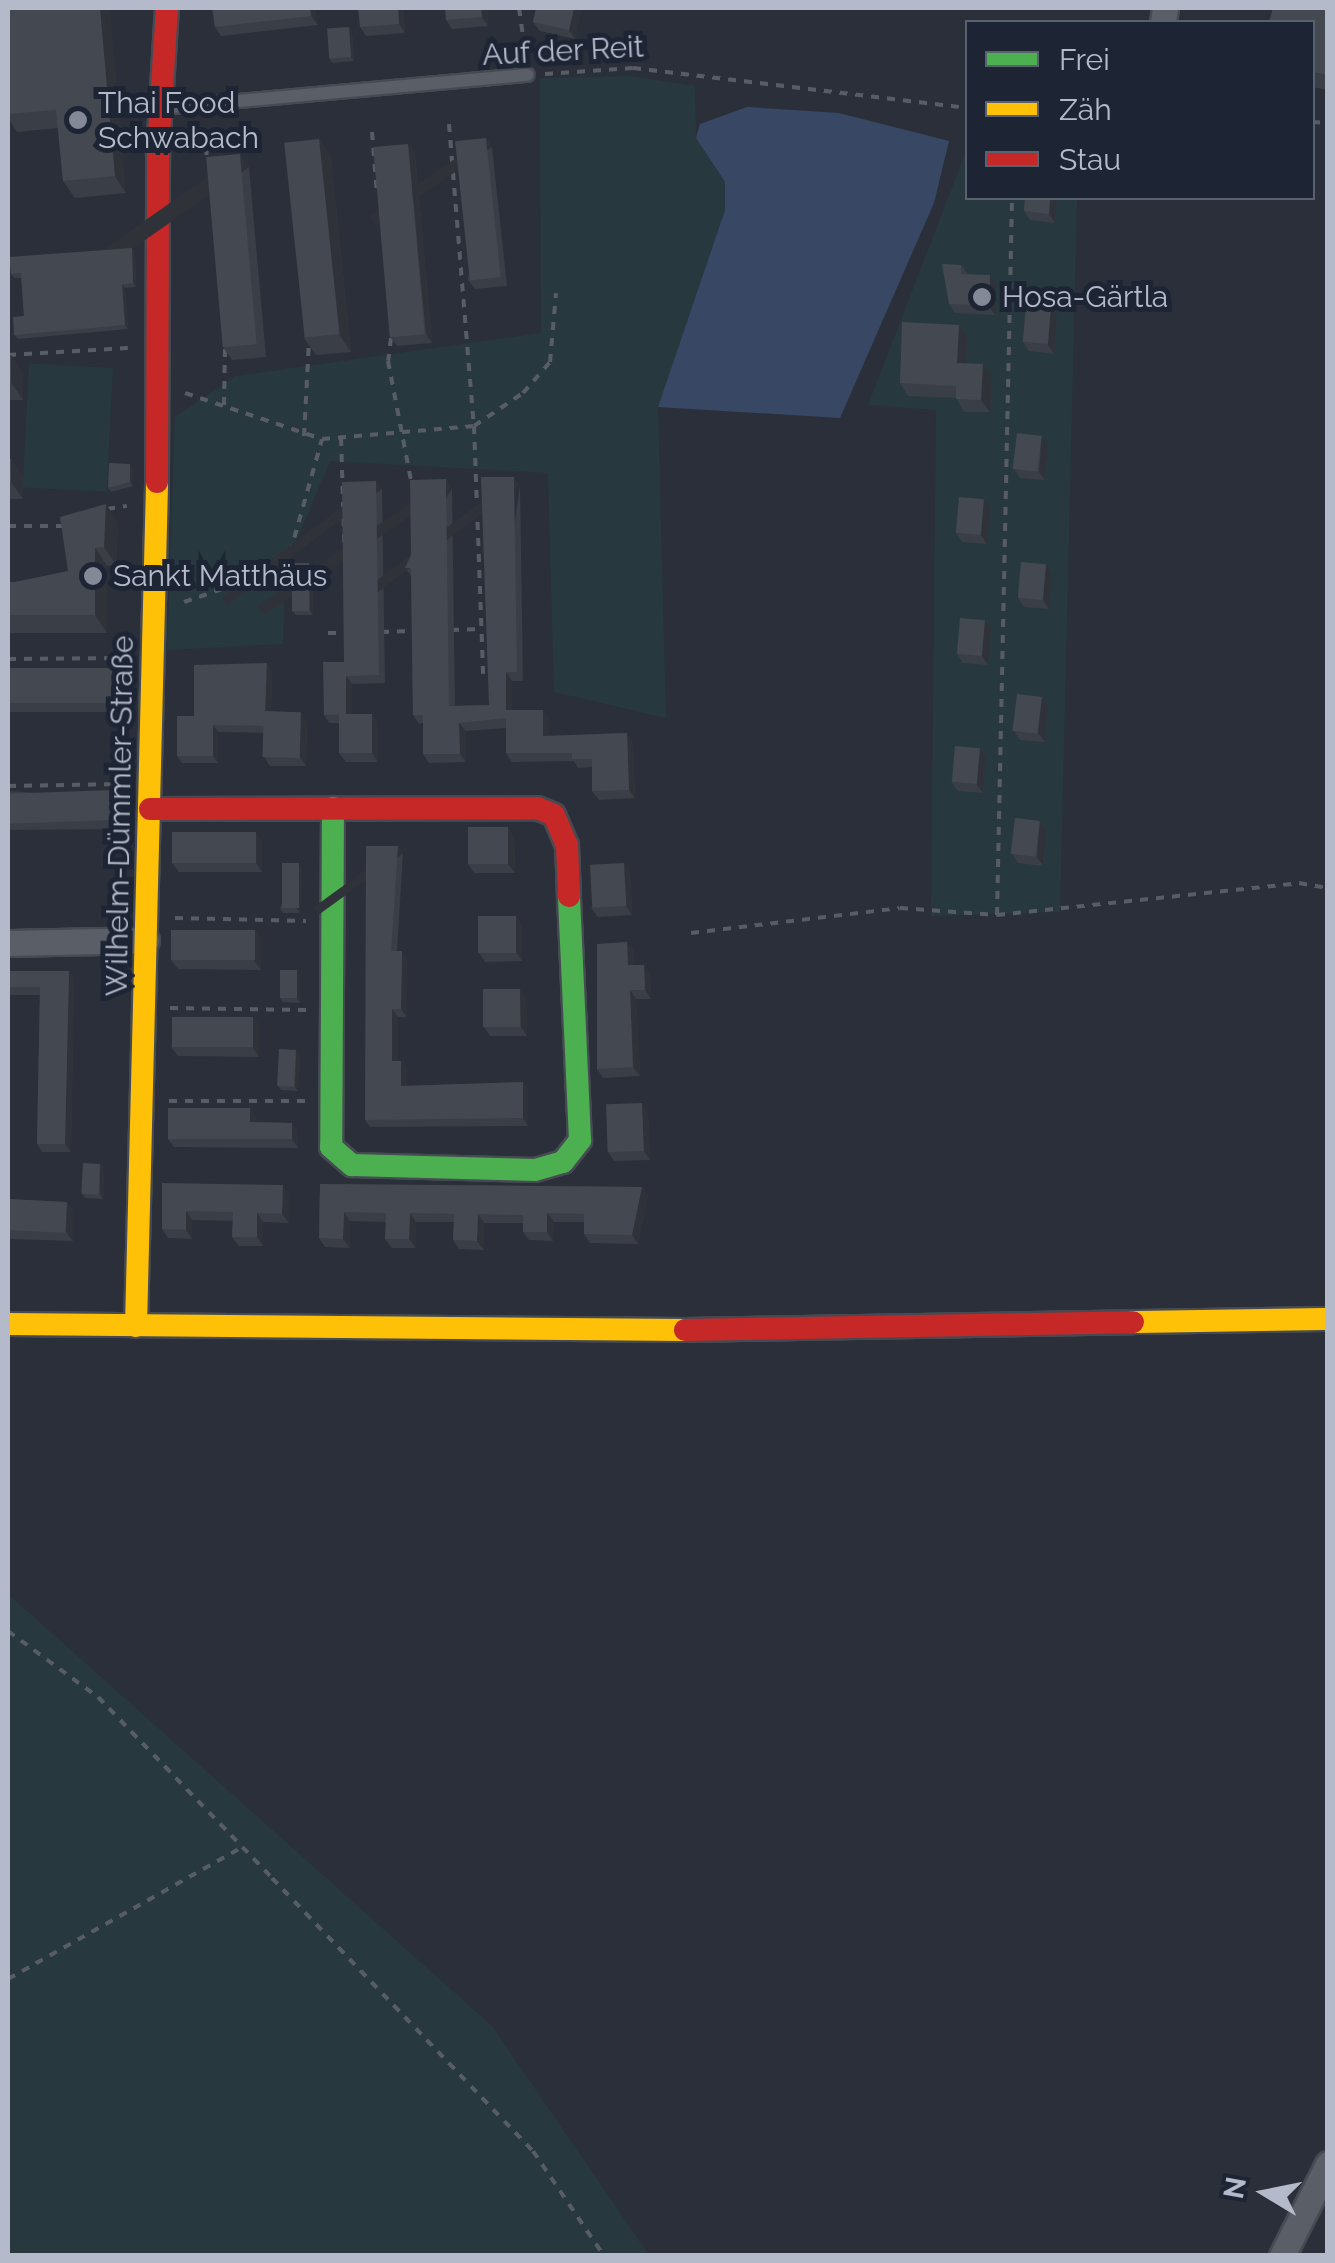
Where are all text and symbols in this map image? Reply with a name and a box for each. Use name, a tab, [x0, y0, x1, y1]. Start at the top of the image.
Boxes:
legend	[965, 20, 1315, 200]
street label: Auf der Reit	[481, 29, 645, 73]
text: Frei	[1059, 42, 1110, 77]
place label: Thai Food Schwabach	[98, 85, 259, 156]
text: Zäh	[1059, 92, 1112, 127]
marker: Thai Food Schwabach	[67, 109, 89, 131]
text: Stau	[1059, 142, 1121, 177]
place label: Hosa-Gärtla	[1002, 279, 1168, 315]
marker: Hosa-Gärtla	[971, 286, 993, 308]
place label: Sankt Matthäus	[113, 558, 327, 594]
marker: Sankt Matthäus	[82, 565, 104, 587]
street label: Wilhelm-Dümmler-Straße	[99, 635, 141, 997]
north arrow	[1215, 2143, 1315, 2243]
text: N	[1217, 2174, 1253, 2201]

